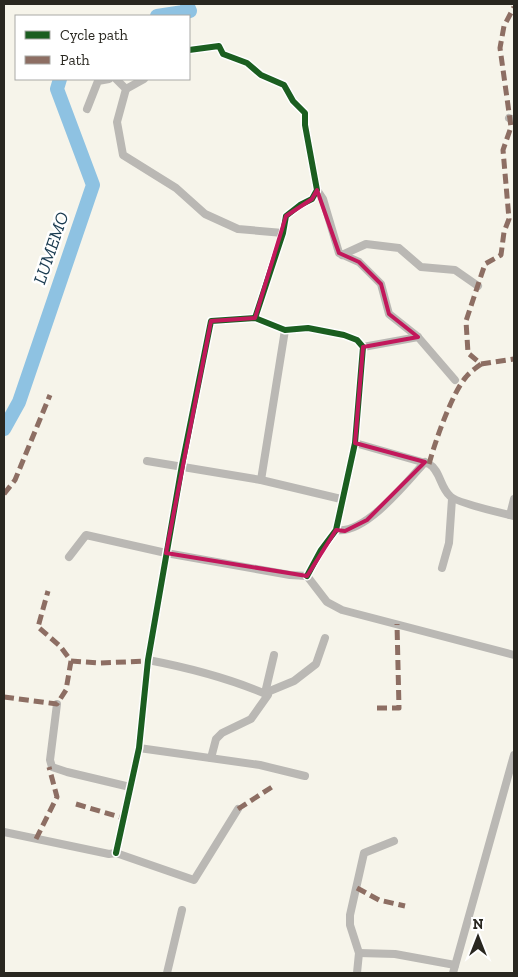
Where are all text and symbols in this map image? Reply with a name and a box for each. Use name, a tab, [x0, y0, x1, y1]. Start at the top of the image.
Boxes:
legend	[15, 15, 190, 80]
text: Cycle path	[60, 26, 129, 44]
text: Path	[60, 51, 90, 69]
water label: LUMEMO	[28, 209, 74, 287]
north arrow	[453, 912, 503, 962]
text: N	[473, 916, 484, 933]

